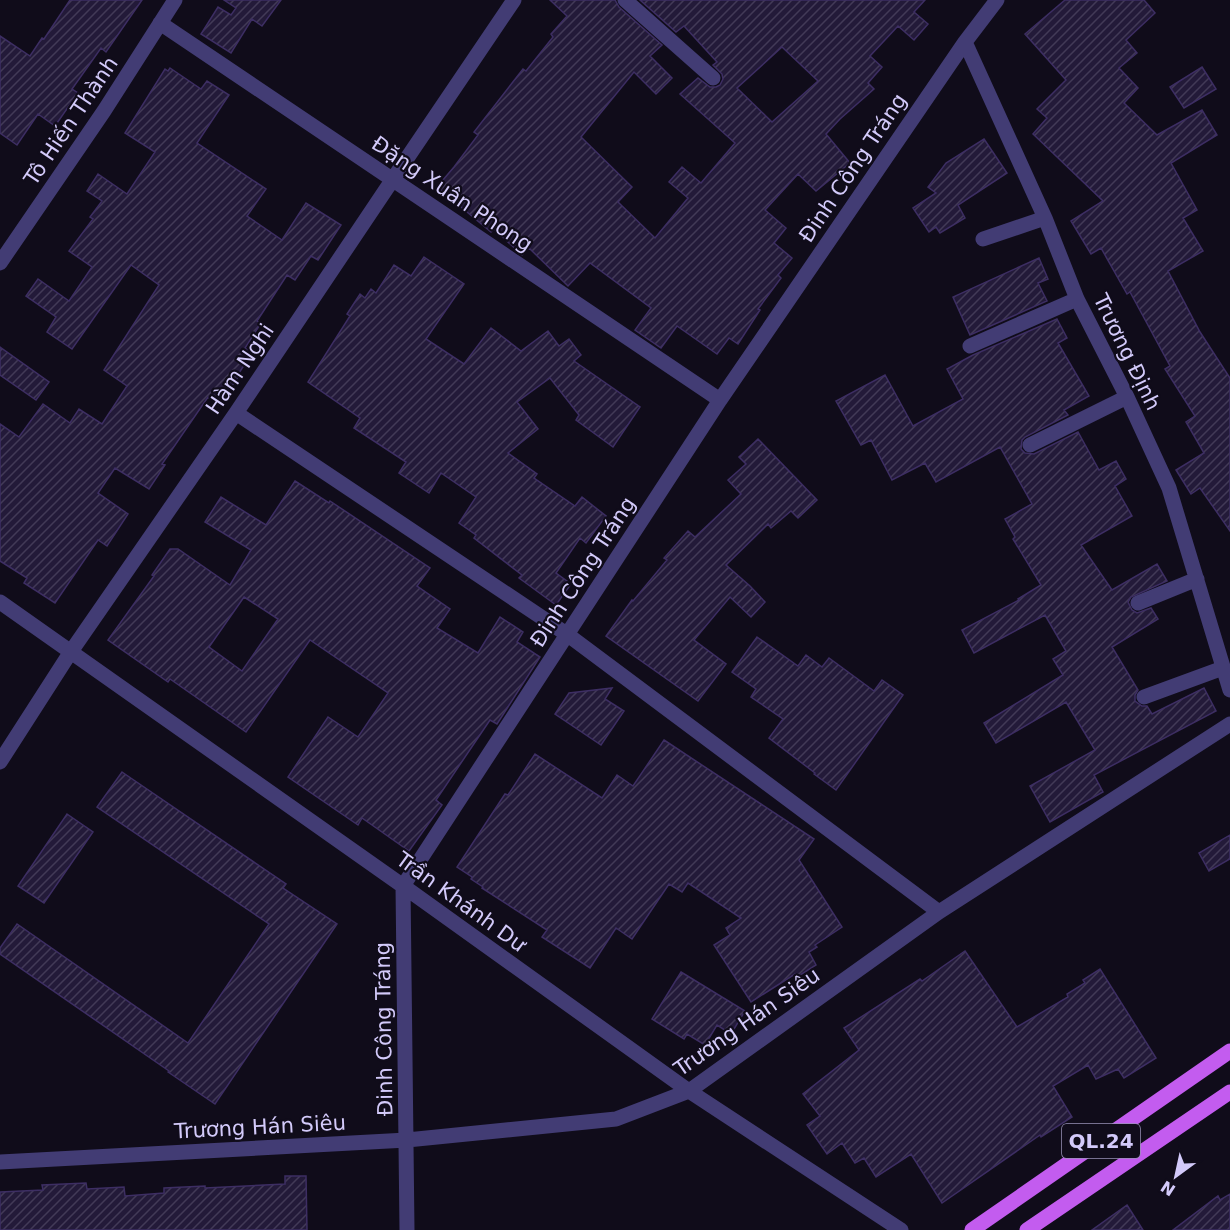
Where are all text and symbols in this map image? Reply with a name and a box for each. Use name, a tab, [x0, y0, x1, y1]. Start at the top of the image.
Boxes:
street label: Tô Hiến Thành	[19, 52, 123, 191]
street label: Đinh Công Tráng	[794, 89, 912, 247]
street label: Đặng Xuân Phong	[367, 131, 537, 257]
street label: Trương Định	[1088, 289, 1166, 414]
street label: Hàm Nghi	[201, 319, 279, 419]
street label: Đinh Công Tráng	[526, 492, 640, 652]
street label: Trần Khánh Dư	[391, 846, 532, 958]
street label: Đinh Công Tráng	[370, 942, 398, 1116]
street label: Trương Hán Siêu	[669, 963, 824, 1082]
street label: Trương Hán Siêu	[173, 1111, 346, 1144]
road number: QL.24	[1062, 1124, 1140, 1158]
north arrow	[1146, 1146, 1206, 1206]
text: N	[1157, 1177, 1179, 1200]

